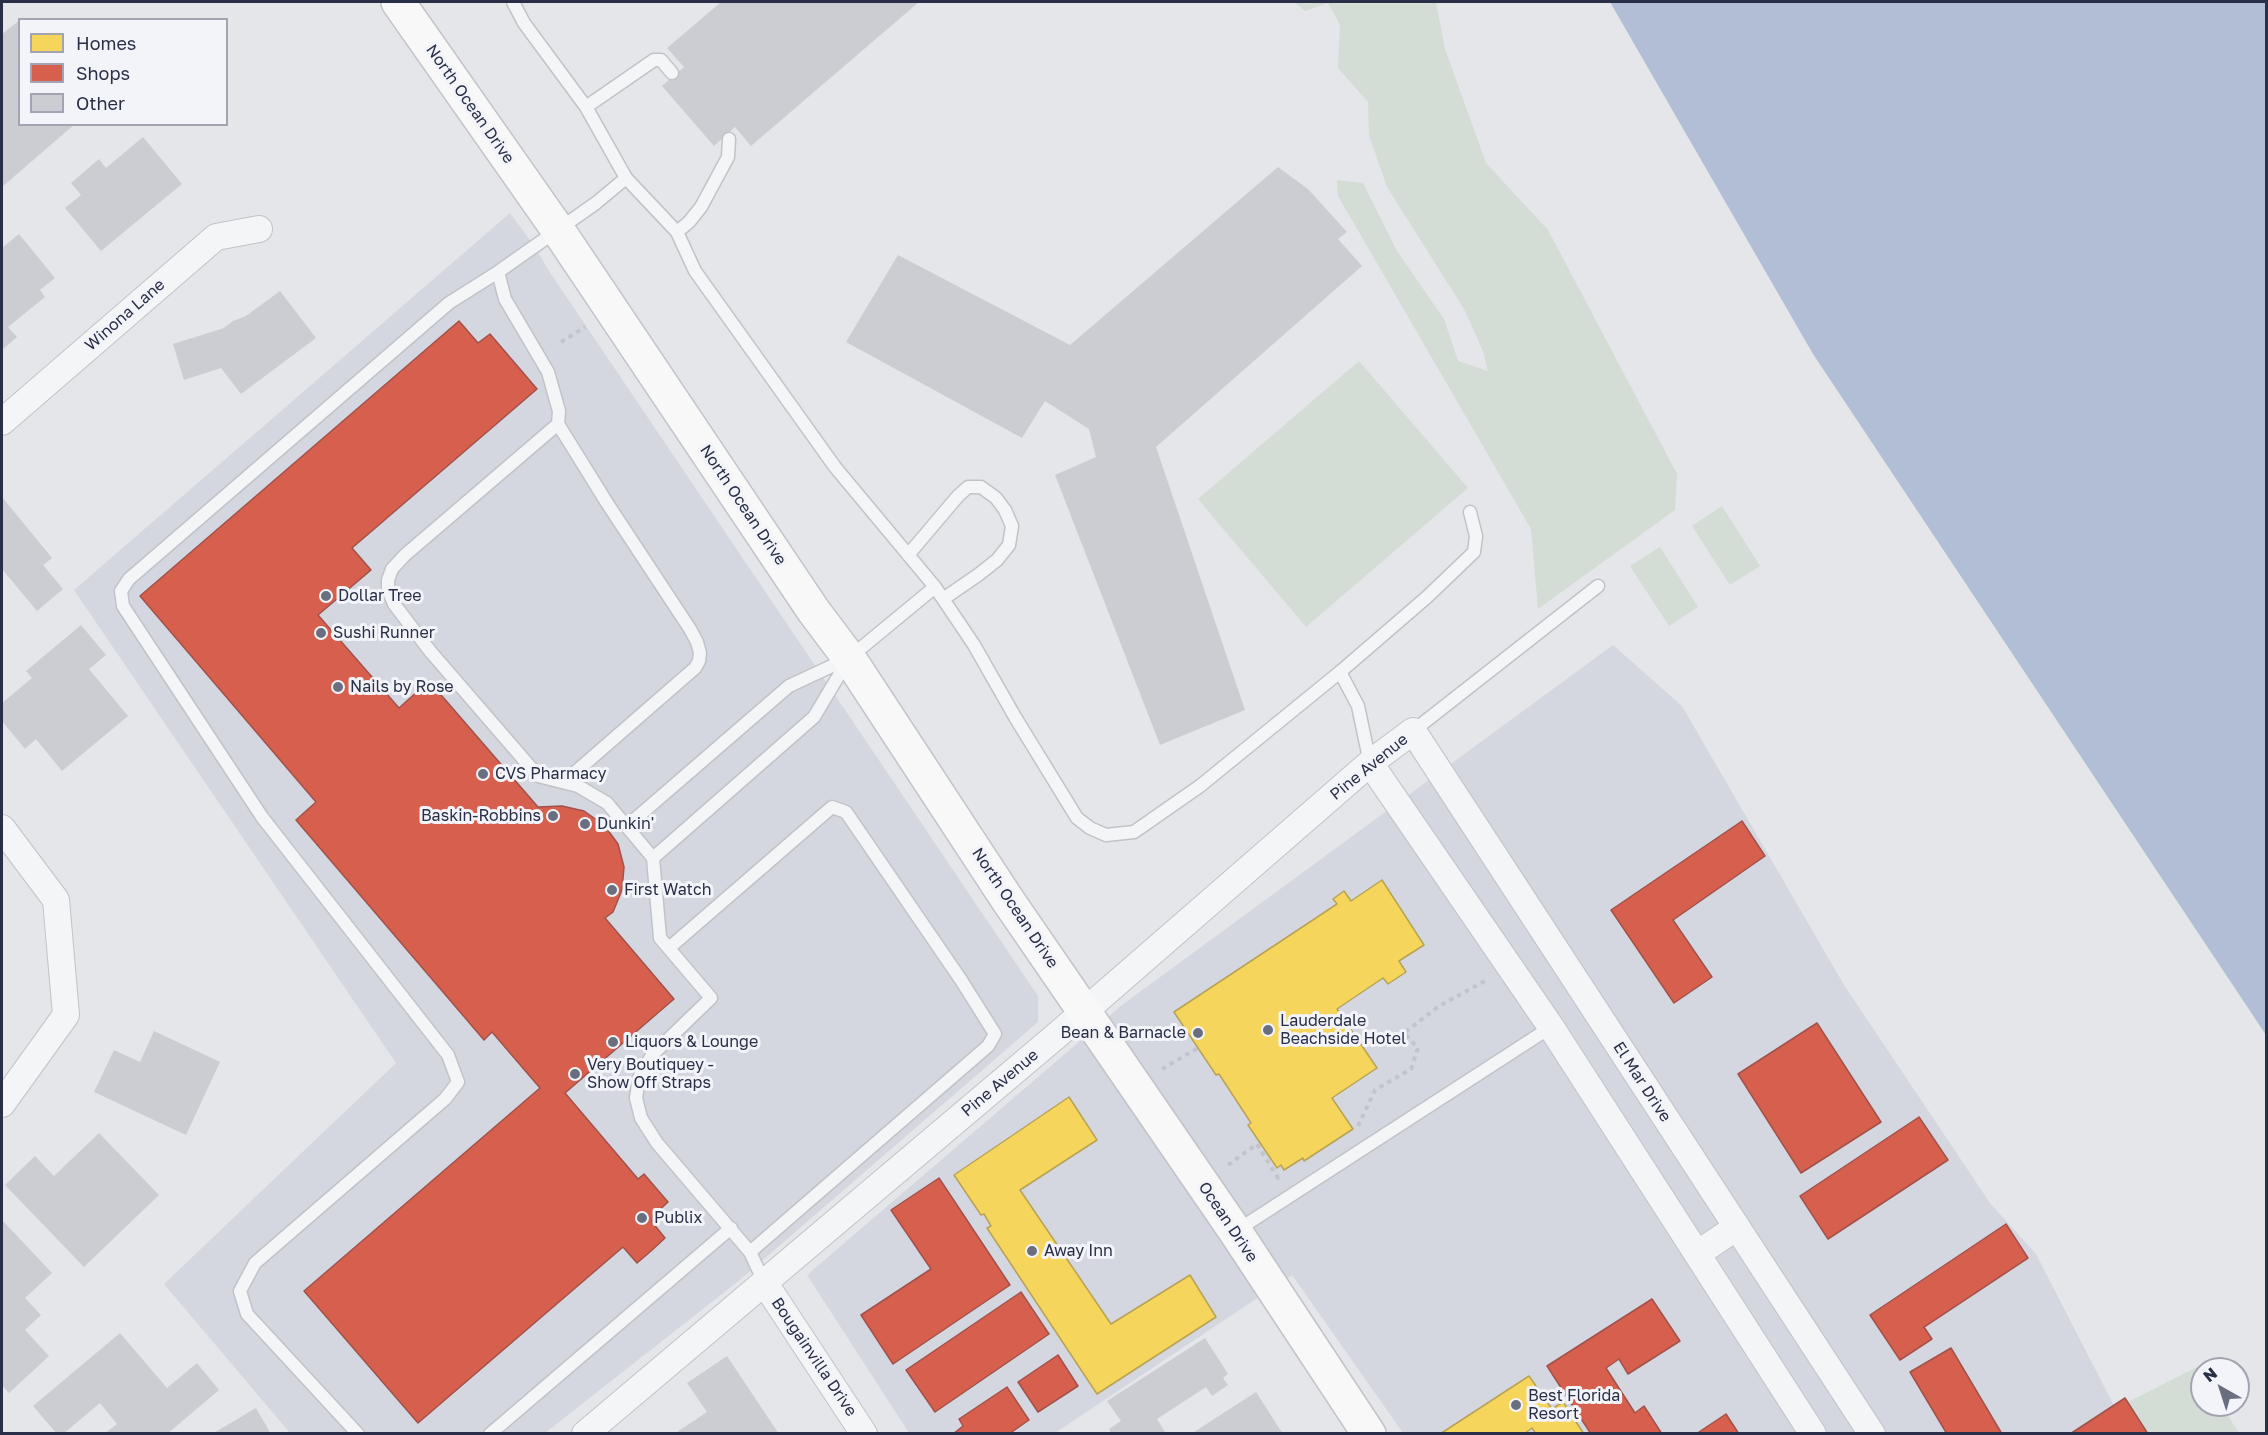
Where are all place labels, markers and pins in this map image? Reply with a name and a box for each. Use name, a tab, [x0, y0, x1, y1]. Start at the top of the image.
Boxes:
place label: Dollar Tree	[338, 586, 421, 606]
marker: Dollar Tree	[319, 589, 333, 603]
place label: Sushi Runner	[333, 623, 435, 643]
marker: Sushi Runner	[314, 626, 328, 640]
place label: Nails by Rose	[350, 677, 454, 697]
marker: Nails by Rose	[331, 680, 345, 694]
place label: CVS Pharmacy	[495, 764, 606, 784]
marker: CVS Pharmacy	[476, 767, 490, 781]
place label: Baskin-Robbins	[421, 806, 541, 826]
marker: Baskin-Robbins	[546, 809, 560, 823]
place label: Dunkin'	[597, 814, 654, 834]
marker: Dunkin'	[578, 817, 592, 831]
place label: First Watch	[624, 880, 711, 900]
marker: First Watch	[605, 883, 619, 897]
place label: Lauderdale Beachside Hotel	[1280, 1011, 1406, 1049]
place label: Bean & Barnacle	[1061, 1023, 1186, 1043]
marker: Lauderdale Beachside Hotel	[1261, 1023, 1275, 1037]
marker: Bean & Barnacle	[1191, 1026, 1205, 1040]
place label: Liquors & Lounge	[625, 1032, 758, 1052]
marker: Liquors & Lounge	[606, 1035, 620, 1049]
place label: Very Boutiquey - Show Off Straps	[587, 1055, 714, 1093]
marker: Very Boutiquey - Show Off Straps	[568, 1067, 582, 1081]
place label: Publix	[654, 1208, 702, 1228]
marker: Publix	[635, 1211, 649, 1225]
place label: Away Inn	[1044, 1241, 1113, 1261]
marker: Away Inn	[1025, 1244, 1039, 1258]
place label: Best Florida Resort	[1528, 1386, 1620, 1424]
marker: Best Florida Resort	[1509, 1398, 1523, 1412]

